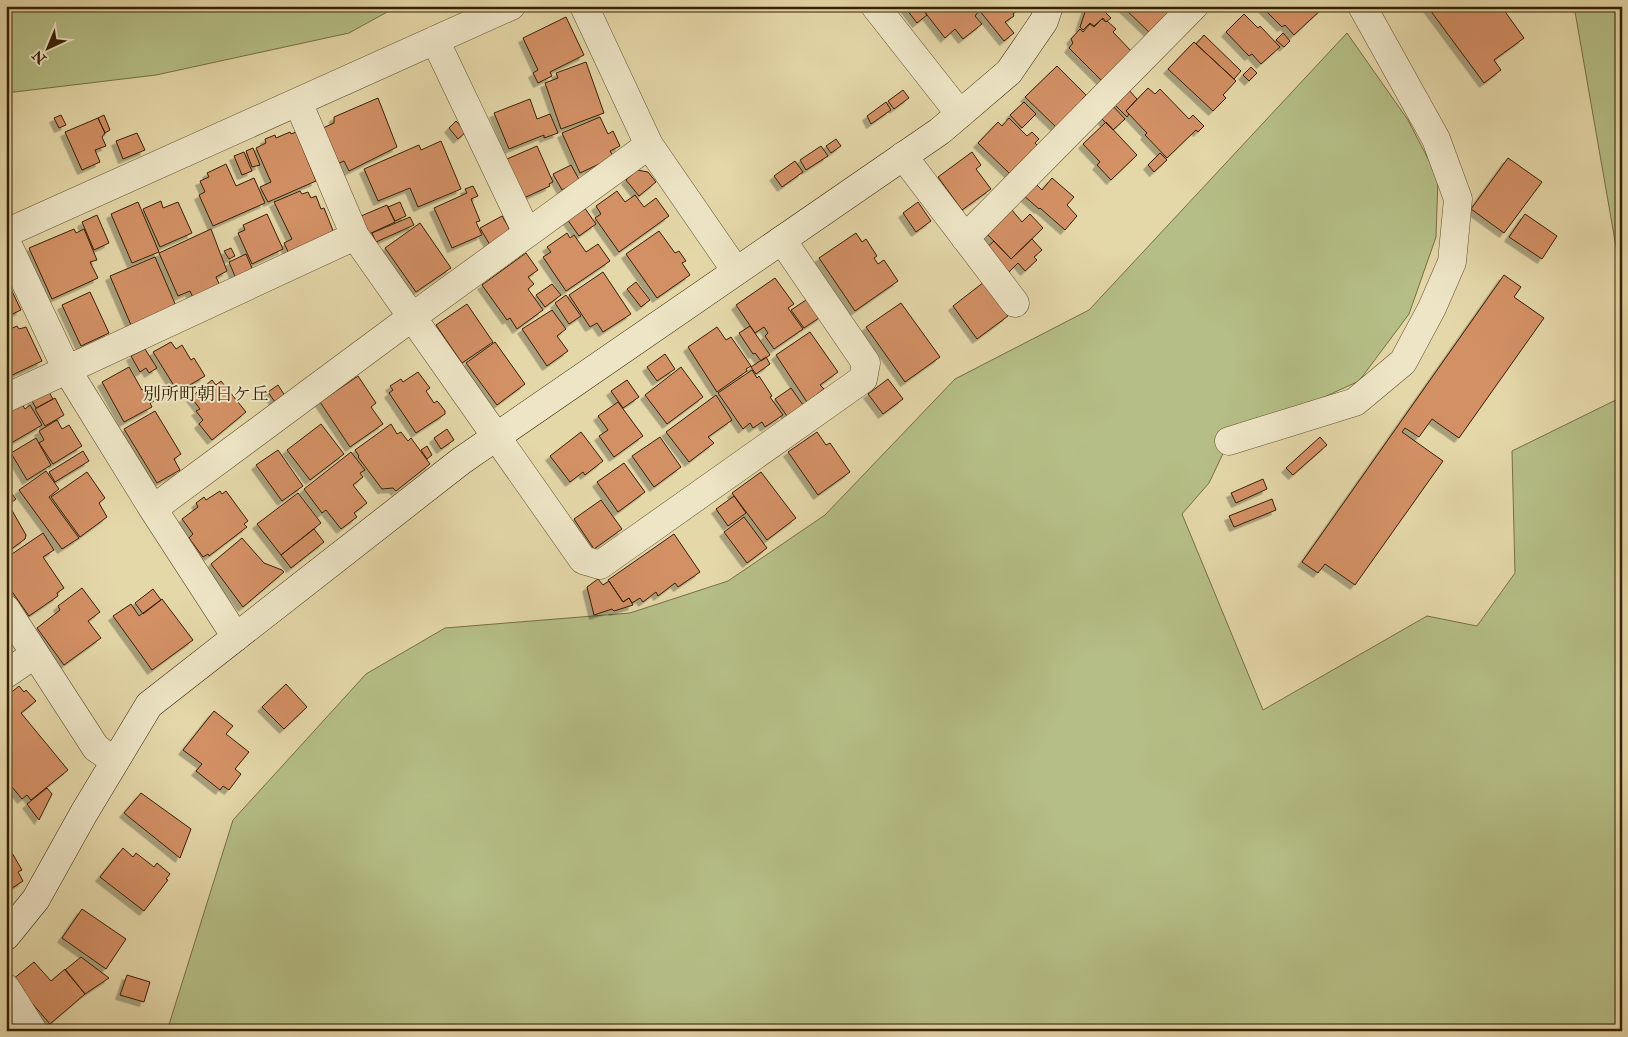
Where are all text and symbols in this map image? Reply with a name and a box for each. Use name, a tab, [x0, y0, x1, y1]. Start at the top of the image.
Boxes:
north arrow	[22, 22, 72, 72]
text: N	[29, 46, 50, 68]
district label: 別所町朝日ケ丘	[143, 383, 269, 406]

